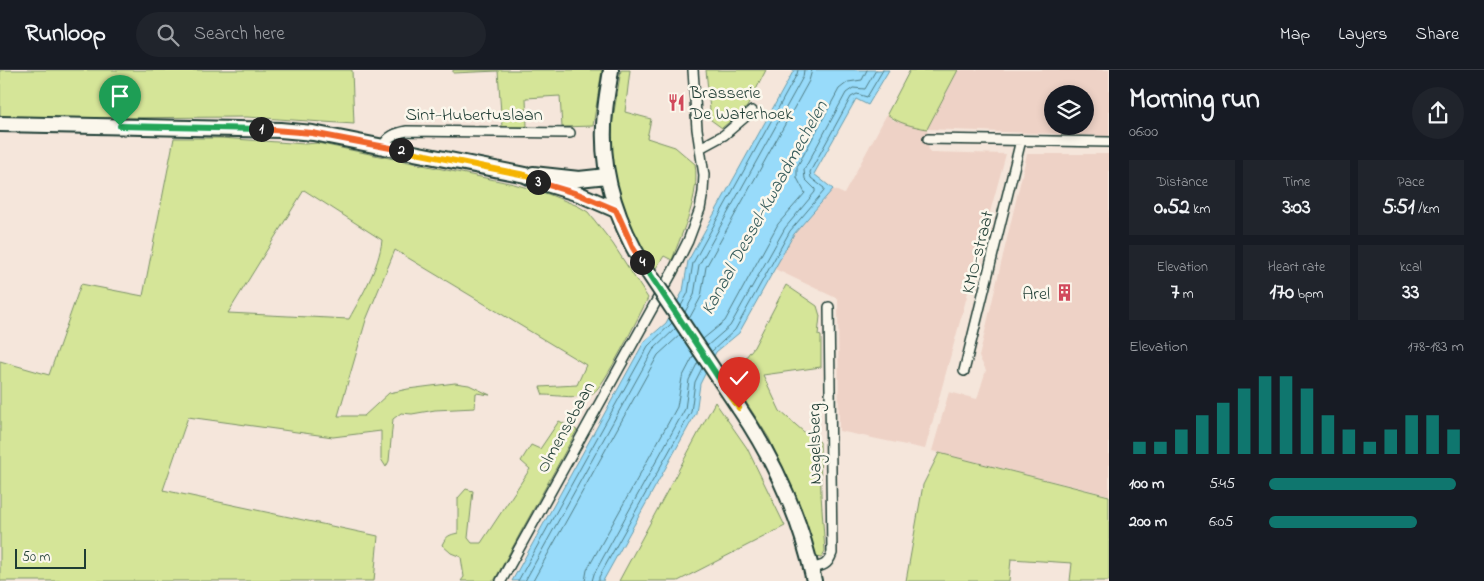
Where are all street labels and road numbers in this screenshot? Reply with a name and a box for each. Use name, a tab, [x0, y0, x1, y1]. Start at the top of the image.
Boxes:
street label: Sint-Hubertuslaan	[405, 103, 543, 129]
street label: KMO-straat	[956, 208, 1002, 297]
street label: Olmensebaan	[531, 377, 603, 478]
street label: Nagelsberg	[802, 403, 831, 485]

